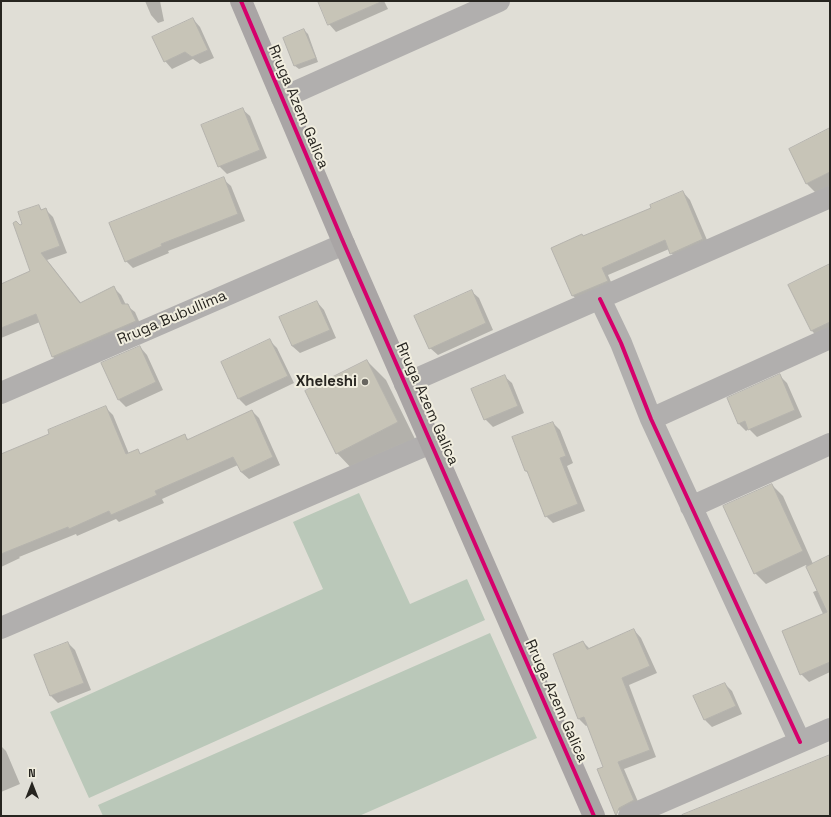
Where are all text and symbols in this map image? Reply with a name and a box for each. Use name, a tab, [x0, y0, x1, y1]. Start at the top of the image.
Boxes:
street label: Rruga Azem Galica	[264, 43, 332, 171]
street label: Rruga Bubullima	[115, 287, 229, 349]
street label: Rruga Azem Galica	[392, 340, 462, 468]
place label: Xheleshi	[296, 373, 357, 391]
marker: Xheleshi	[360, 377, 370, 387]
street label: Rruga Azem Galica	[521, 637, 591, 765]
north arrow	[12, 765, 52, 805]
text: N	[28, 766, 36, 780]

